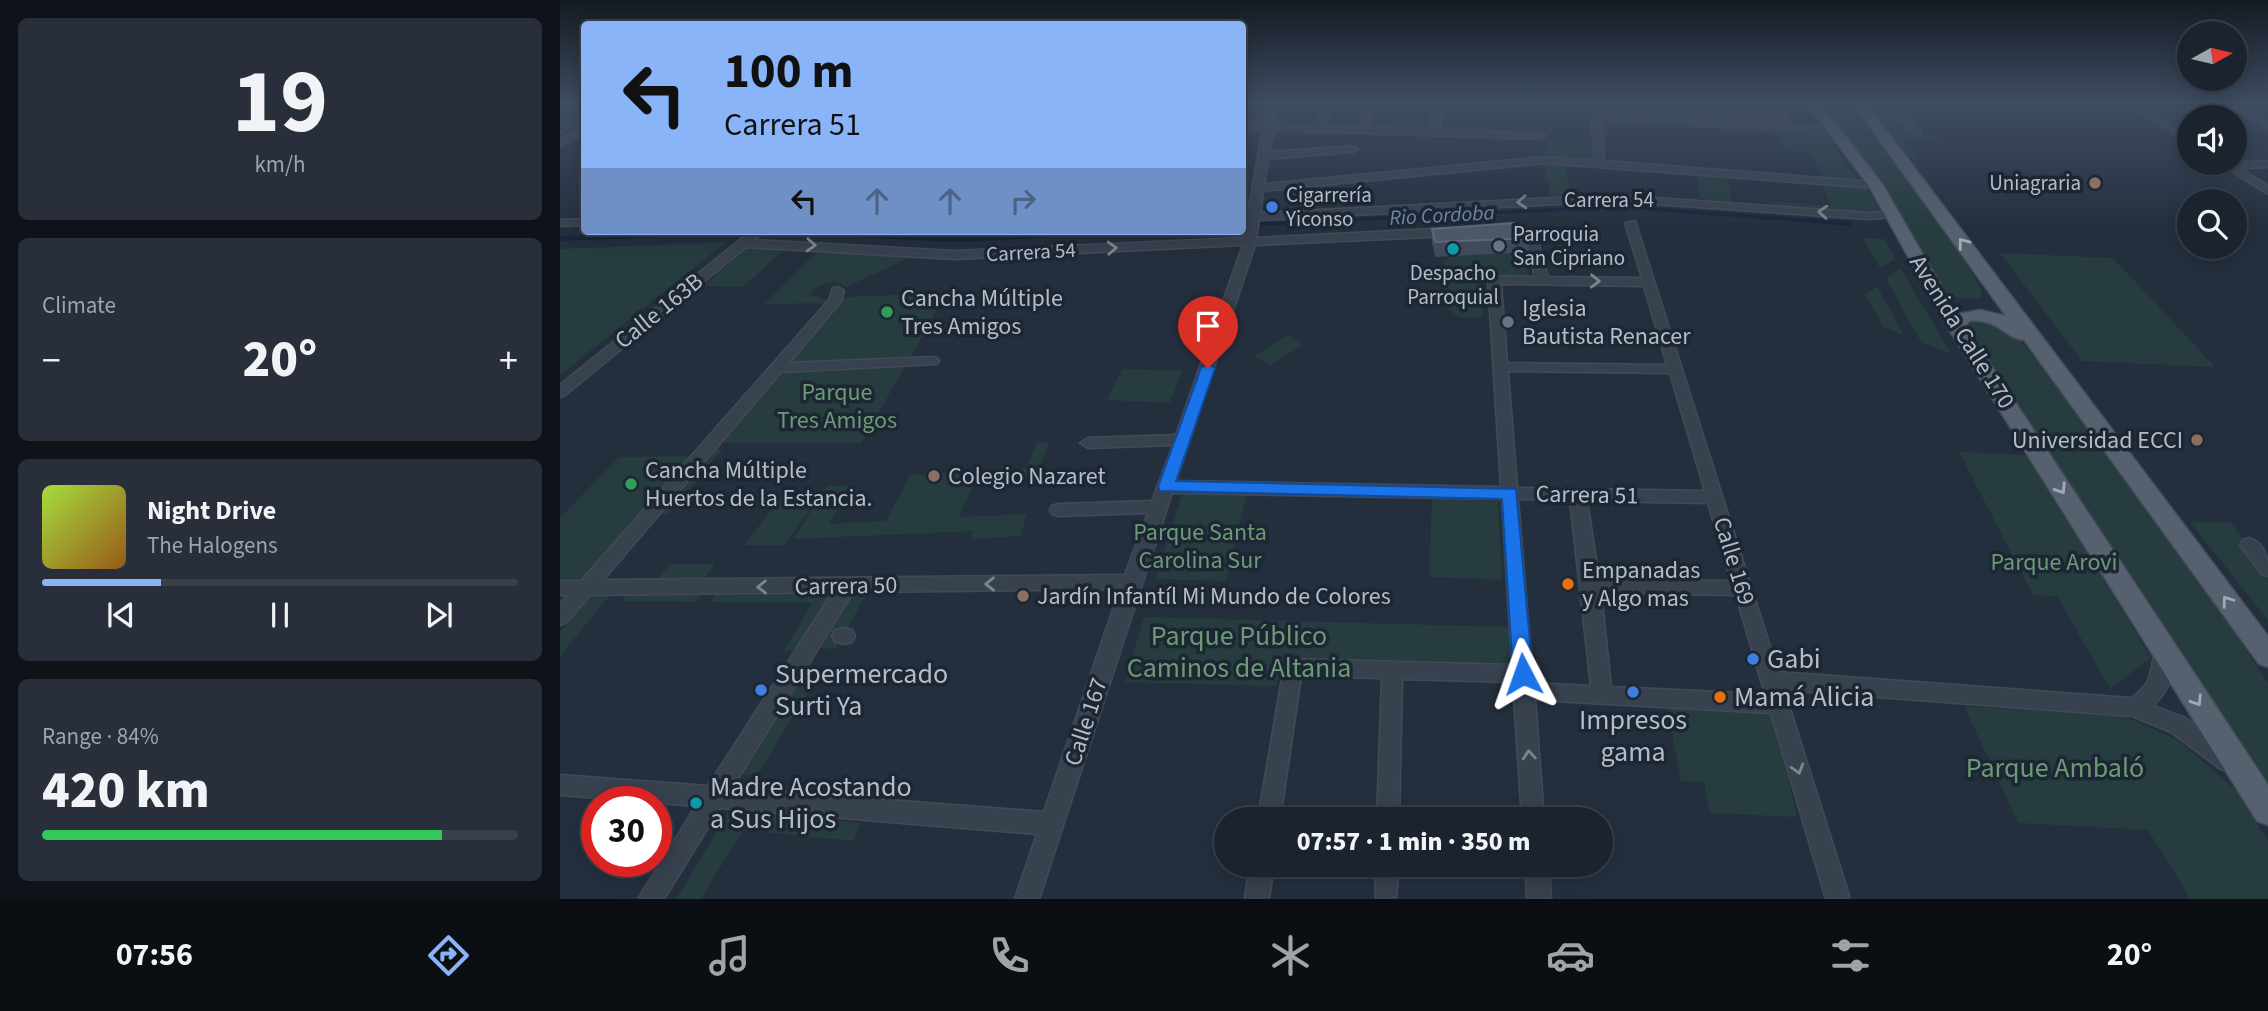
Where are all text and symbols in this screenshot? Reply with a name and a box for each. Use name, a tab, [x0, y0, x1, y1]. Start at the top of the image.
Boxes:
north arrow	[2177, 21, 2247, 91]
map controls	[2177, 21, 2247, 259]
text: 100 m	[724, 37, 853, 107]
text: 19	[232, 38, 328, 167]
icon: left	[609, 49, 700, 140]
text: Carrera 51	[724, 102, 861, 148]
button: sound	[2177, 105, 2247, 175]
text: km/h	[254, 148, 306, 181]
place label: Uniagraria	[1989, 168, 2081, 198]
marker: Uniagraria	[2087, 175, 2103, 191]
place label: Cigarrería Yiconso	[1285, 180, 1372, 234]
icon: left	[785, 182, 823, 220]
icon: ahead	[858, 182, 896, 220]
icon: ahead	[931, 182, 969, 220]
icon: right	[1004, 182, 1042, 220]
street label: Carrera 54	[1564, 185, 1654, 215]
button: search	[2177, 189, 2247, 259]
one-way arrow	[1516, 194, 1527, 209]
water label: Rio Cordoba	[1389, 197, 1495, 233]
marker: Cigarrería Yiconso	[1264, 199, 1280, 215]
one-way arrow	[1817, 205, 1828, 220]
place label: Parroquia San Cipriano	[1513, 219, 1625, 273]
street label: Carrera 54	[985, 235, 1077, 269]
one-way arrow	[806, 238, 817, 253]
marker: Parroquia San Cipriano	[1491, 238, 1507, 254]
one-way arrow	[1959, 238, 1972, 251]
one-way arrow	[1107, 241, 1118, 256]
marker: Despacho Parroquial	[1445, 241, 1461, 257]
street label: Avenida Calle 170	[1901, 248, 2023, 416]
place label: Despacho Parroquial	[1407, 258, 1499, 312]
street label: Calle 163B	[607, 264, 711, 358]
one-way arrow	[1591, 273, 1601, 289]
place label: Cancha Múltiple Tres Amigos	[901, 281, 1063, 344]
text: Climate	[42, 289, 116, 322]
place label: Iglesia Bautista Renacer	[1522, 291, 1691, 354]
pin	[1178, 296, 1238, 368]
marker: Cancha Múltiple Tres Amigos	[879, 304, 895, 320]
icon: arrive	[1189, 307, 1227, 345]
marker: Iglesia Bautista Renacer	[1500, 314, 1516, 330]
text: 20°	[243, 323, 317, 397]
text: −	[42, 334, 61, 388]
text: +	[499, 334, 518, 388]
park label: Parque Tres Amigos	[777, 375, 897, 438]
place label: Universidad ECCI	[2012, 423, 2183, 458]
marker: Universidad ECCI	[2189, 432, 2205, 448]
place label: Cancha Múltiple Huertos de la Estancia.	[645, 453, 873, 516]
place label: Colegio Nazaret	[948, 459, 1106, 494]
marker: Colegio Nazaret	[926, 468, 942, 484]
marker: Cancha Múltiple Huertos de la Estancia.	[623, 476, 639, 492]
street label: Carrera 51	[1535, 477, 1639, 513]
one-way arrow	[2052, 481, 2065, 494]
text: Night Drive	[147, 492, 276, 529]
street label: Calle 169	[1704, 513, 1764, 609]
park label: Parque Santa Carolina Sur	[1133, 515, 1267, 578]
text: The Halogens	[147, 529, 278, 562]
park label: Parque Arovi	[1991, 545, 2117, 580]
place label: Empanadas y Algo mas	[1582, 553, 1700, 616]
street label: Carrera 50	[794, 568, 898, 604]
one-way arrow	[984, 576, 995, 592]
marker: Empanadas y Algo mas	[1560, 576, 1576, 592]
one-way arrow	[757, 579, 767, 595]
place label: Jardín Infantíl Mi Mundo de Colores	[1037, 579, 1391, 614]
marker: Jardín Infantíl Mi Mundo de Colores	[1015, 588, 1031, 604]
icon: previous	[102, 596, 140, 634]
icon: pause	[261, 596, 299, 634]
icon: next	[420, 596, 458, 634]
one-way arrow	[2223, 596, 2236, 609]
park label: Parque Público Caminos de Altania	[1127, 616, 1351, 688]
position arrow	[1486, 637, 1560, 711]
place label: Gabi	[1767, 639, 1821, 679]
marker: Gabi	[1745, 651, 1761, 667]
place label: Supermercado Surti Ya	[775, 654, 948, 726]
street label: Calle 167	[1055, 674, 1117, 770]
place label: Mamá Alicia	[1734, 677, 1874, 717]
marker: Supermercado Surti Ya	[753, 682, 769, 698]
marker: Impresos gama	[1625, 684, 1641, 700]
marker: Mamá Alicia	[1712, 689, 1728, 705]
one-way arrow	[2189, 693, 2201, 706]
place label: Impresos gama	[1579, 700, 1687, 772]
text: Range · 84%	[42, 720, 159, 753]
park label: Parque Ambaló	[1966, 748, 2144, 788]
one-way arrow	[1522, 749, 1537, 760]
text: 420 km	[42, 754, 210, 828]
one-way arrow	[1789, 763, 1804, 775]
place label: Madre Acostando a Sus Hijos	[710, 767, 912, 839]
speed limit sign: 30	[581, 786, 672, 877]
marker: Madre Acostando a Sus Hijos	[688, 795, 704, 811]
text: 07:57 · 1 min · 350 m	[1297, 823, 1530, 860]
icon: directions	[424, 931, 473, 980]
icon: music	[705, 931, 754, 980]
icon: phone	[985, 931, 1034, 980]
icon: climate	[1266, 931, 1315, 980]
icon: car	[1546, 931, 1595, 980]
icon: filters	[1826, 931, 1875, 980]
text: 07:56	[116, 932, 193, 978]
text: 20°	[2107, 932, 2152, 978]

